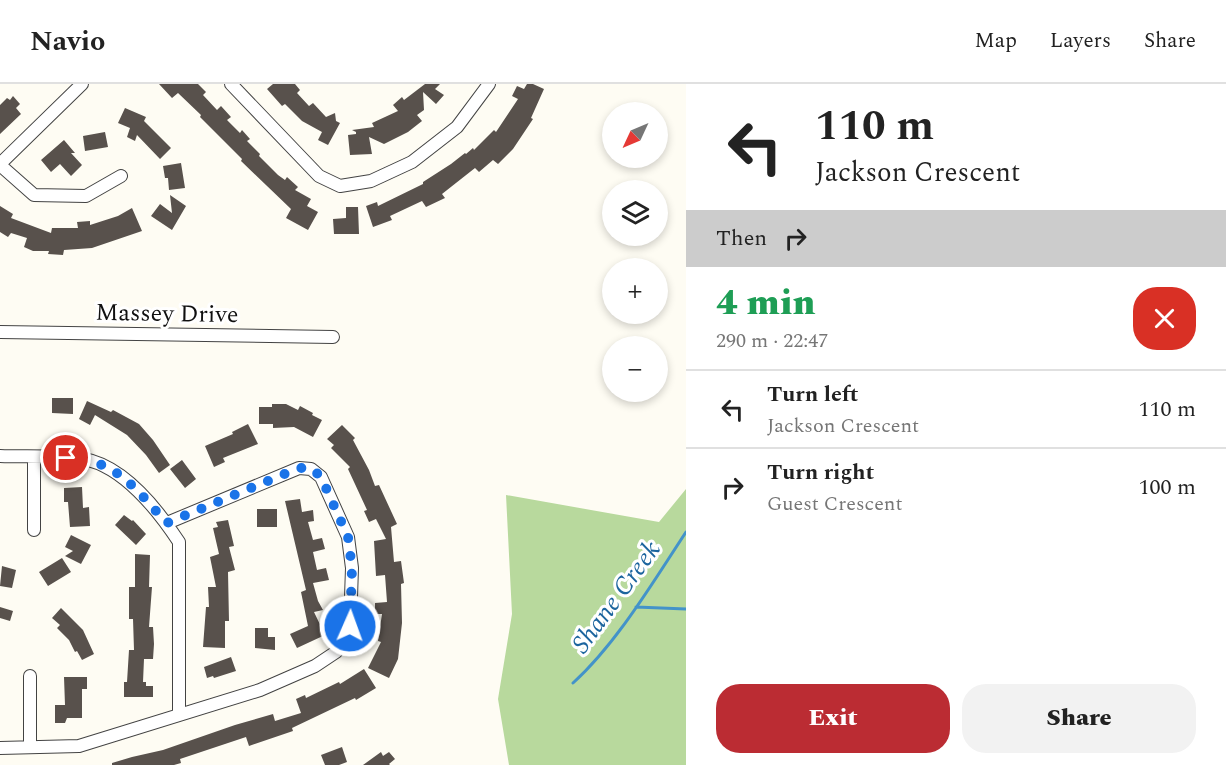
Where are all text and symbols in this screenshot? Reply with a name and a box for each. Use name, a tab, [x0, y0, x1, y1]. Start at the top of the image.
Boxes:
text: Navio	[30, 20, 105, 63]
text: Map	[975, 25, 1017, 57]
text: Layers	[1050, 25, 1111, 57]
text: Share	[1144, 25, 1196, 57]
text: 110 m	[815, 95, 934, 158]
north arrow	[602, 102, 668, 168]
map controls	[602, 102, 668, 402]
icon: left	[716, 108, 794, 186]
text: Jackson Crescent	[815, 152, 1020, 194]
button: layers	[602, 180, 668, 246]
text: Then	[716, 222, 767, 255]
icon: right	[779, 222, 812, 255]
button: +	[602, 258, 668, 324]
text: 4 min	[716, 276, 816, 331]
button: close	[1133, 287, 1196, 350]
street label: Massey Drive	[95, 295, 239, 333]
text: 290 m · 22:47	[716, 326, 828, 356]
button: −	[602, 336, 668, 402]
text: Turn left	[767, 378, 859, 411]
icon: left	[716, 393, 749, 426]
text: 110 m	[1139, 393, 1196, 426]
text: Jackson Crescent	[767, 411, 919, 441]
pin	[40, 432, 91, 483]
icon: arrive	[49, 441, 82, 474]
text: Turn right	[767, 456, 874, 489]
icon: right	[716, 471, 749, 504]
text: 100 m	[1139, 471, 1196, 504]
text: Guest Crescent	[767, 489, 903, 519]
water label: Shane Creek	[561, 532, 671, 662]
position arrow	[318, 594, 382, 658]
button: Exit	[716, 684, 950, 753]
button: Share	[962, 684, 1196, 753]

